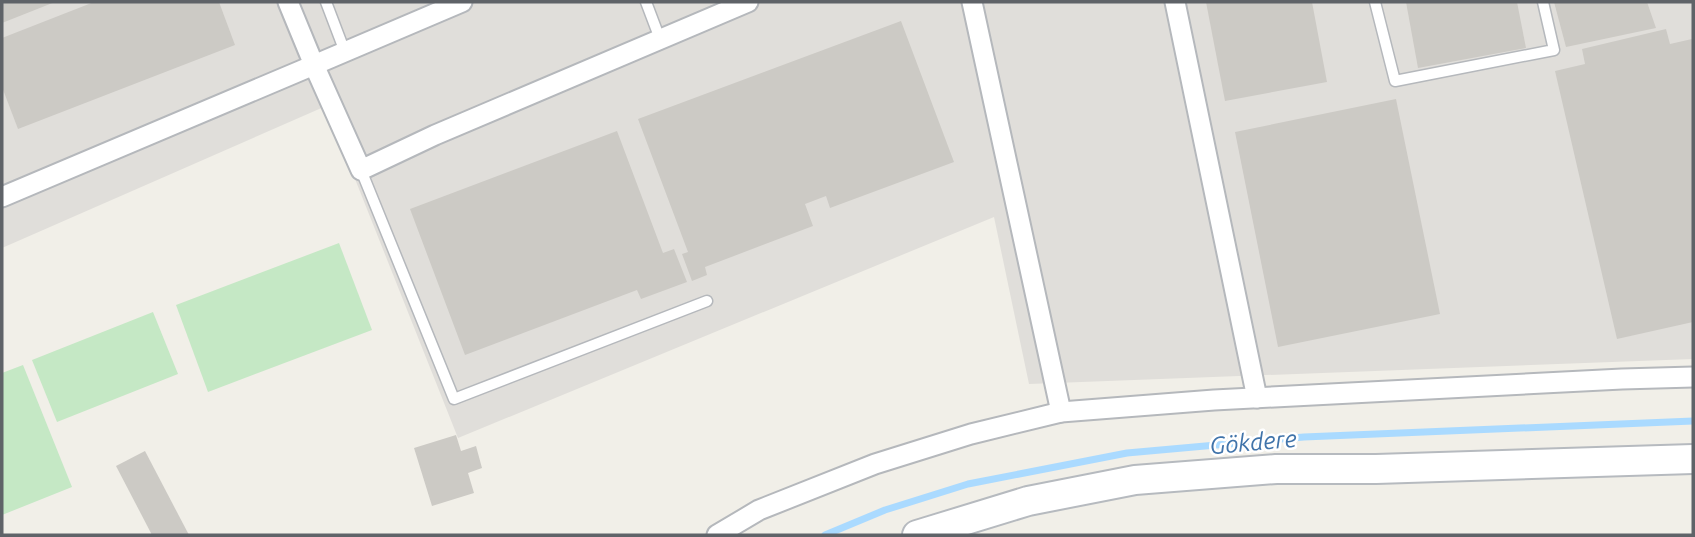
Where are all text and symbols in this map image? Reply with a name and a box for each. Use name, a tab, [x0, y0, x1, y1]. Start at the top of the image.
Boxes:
water label: Gökdere	[1208, 425, 1298, 459]

